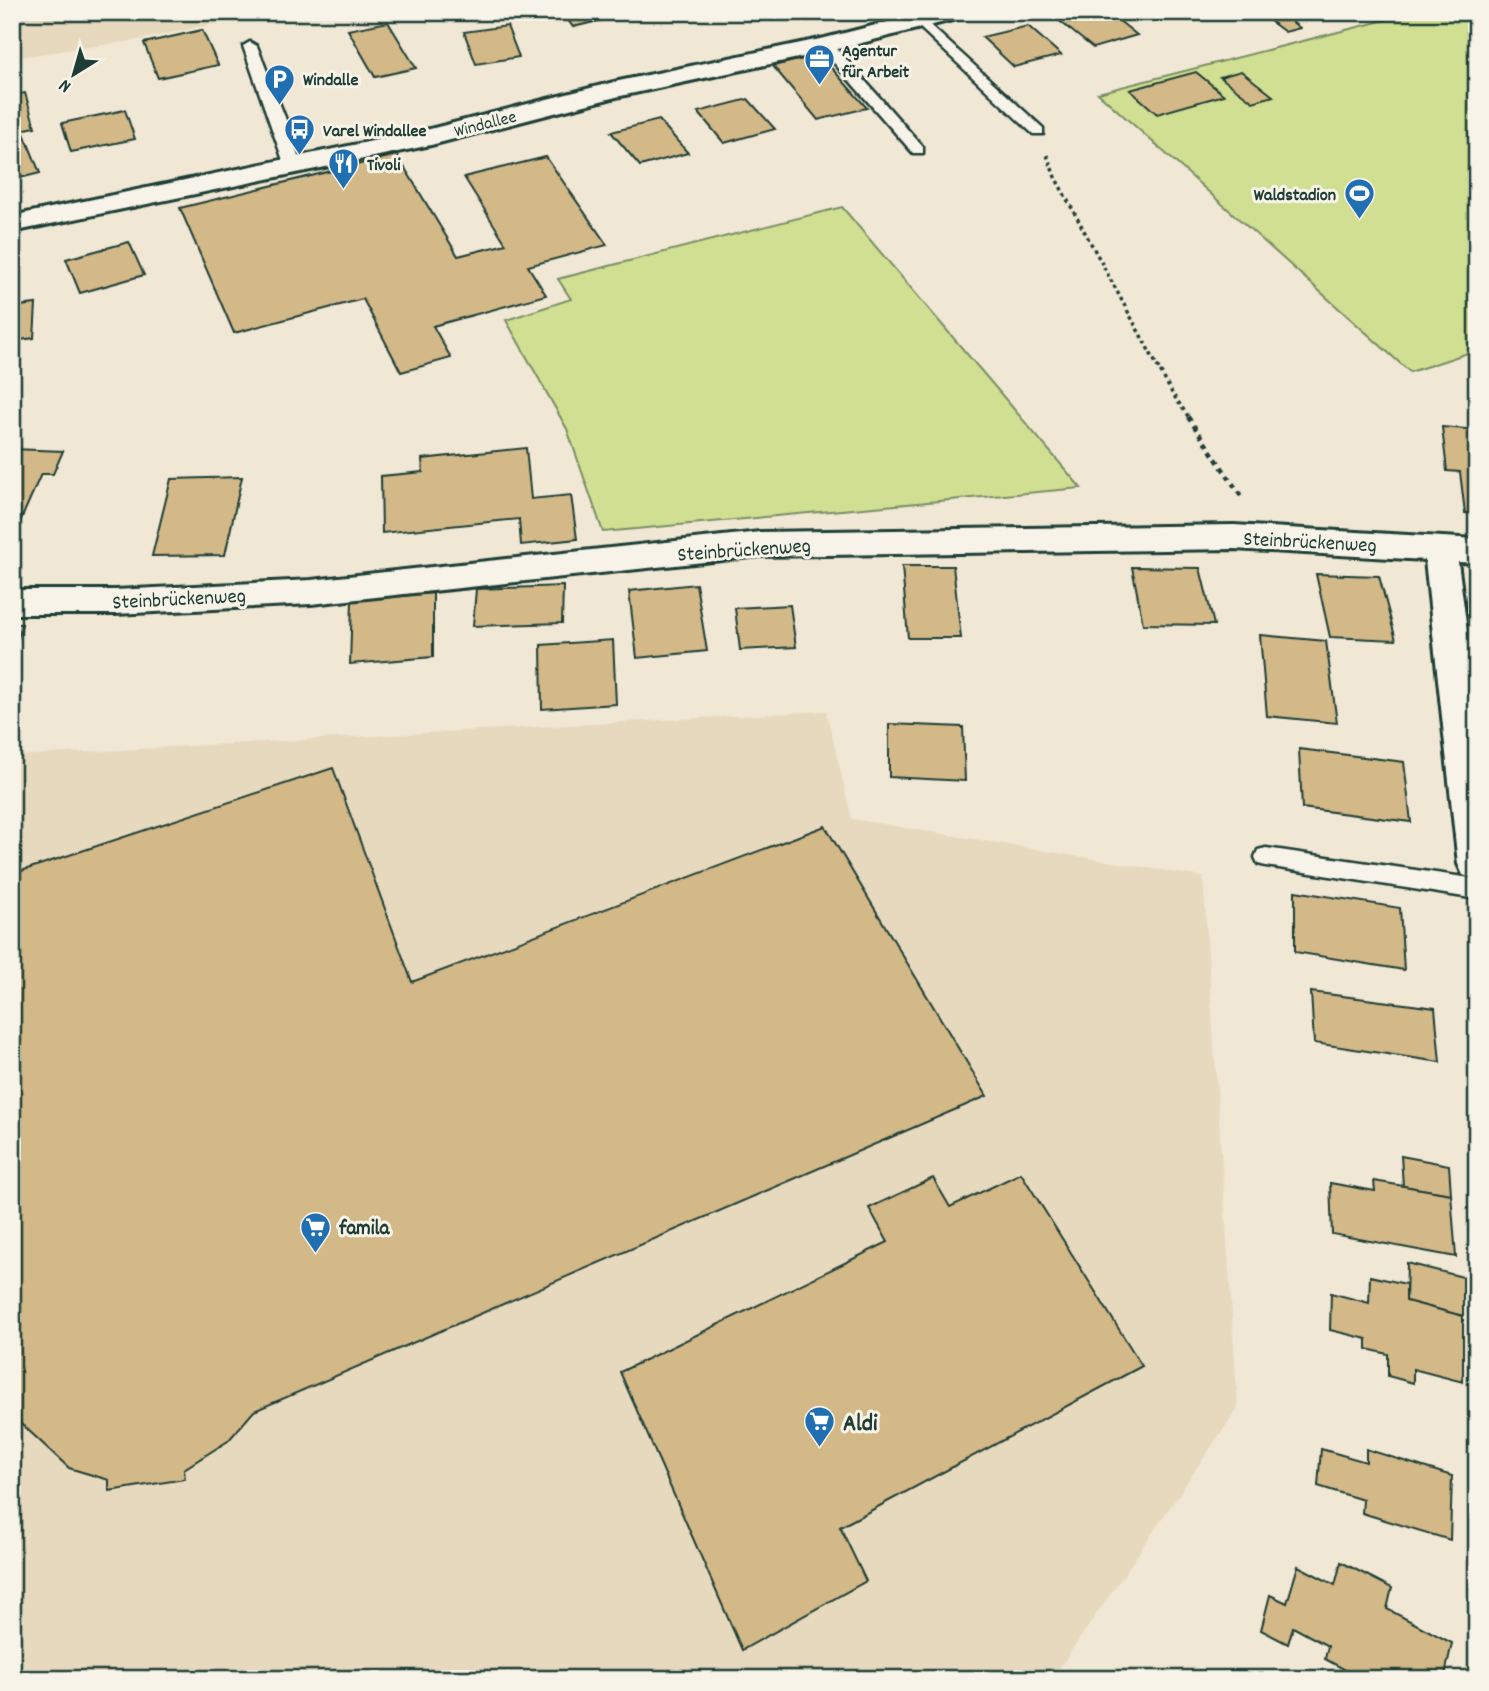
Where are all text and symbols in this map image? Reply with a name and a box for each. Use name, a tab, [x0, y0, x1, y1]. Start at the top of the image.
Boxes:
north arrow	[38, 38, 108, 108]
place label: Agentur für Arbeit	[841, 40, 909, 86]
office icon: Agentur für Arbeit	[802, 43, 836, 87]
parking icon: Windalle	[263, 62, 297, 106]
place label: Windalle	[303, 69, 358, 94]
text: N	[54, 71, 78, 98]
street label: Windallee	[452, 106, 519, 145]
bus stop icon: Varel Windallee	[283, 113, 317, 157]
place label: Varel Windallee	[323, 120, 426, 145]
restaurant icon: Tivoli	[327, 147, 361, 191]
place label: Tivoli	[367, 154, 401, 179]
sports icon: Waldstadion	[1342, 177, 1376, 221]
place label: Waldstadion	[1254, 184, 1336, 209]
street label: Steinbrückenweg	[1242, 526, 1377, 562]
street label: Steinbrückenweg	[676, 532, 812, 572]
street label: Steinbrückenweg	[112, 583, 247, 619]
supermarket icon: famila	[299, 1210, 333, 1254]
place label: famila	[338, 1215, 391, 1245]
supermarket icon: Aldi	[803, 1405, 837, 1449]
place label: Aldi	[843, 1408, 878, 1442]

